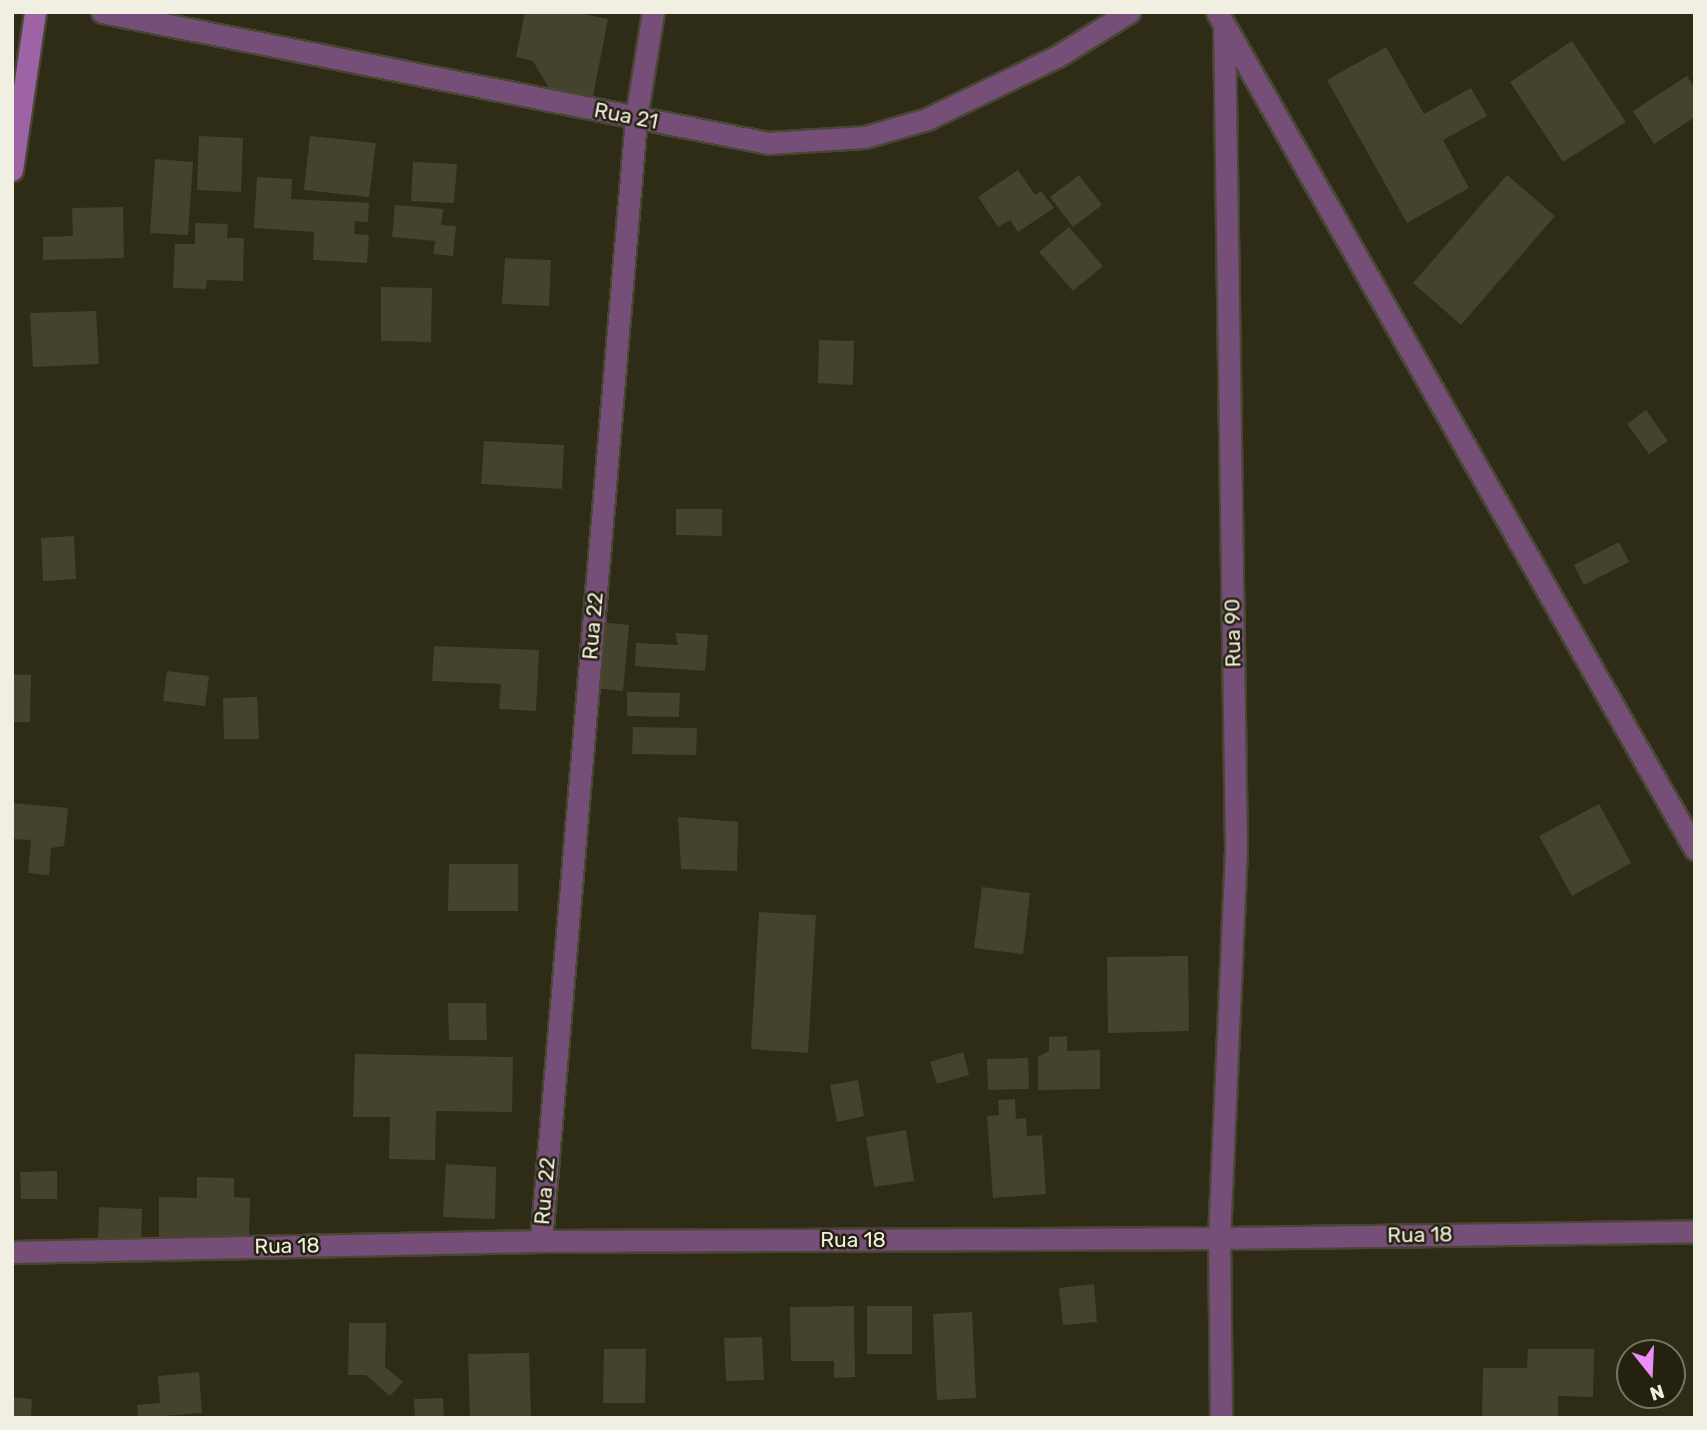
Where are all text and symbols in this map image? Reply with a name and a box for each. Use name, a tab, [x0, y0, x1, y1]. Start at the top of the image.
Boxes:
street label: Rua 21	[592, 97, 660, 135]
street label: Rua 22	[577, 591, 609, 661]
street label: Rua 90	[1220, 598, 1246, 668]
street label: Rua 22	[529, 1156, 561, 1226]
street label: Rua 18	[1387, 1222, 1453, 1248]
street label: Rua 18	[820, 1227, 886, 1253]
street label: Rua 18	[254, 1233, 320, 1259]
north arrow	[1616, 1339, 1686, 1409]
text: N	[1647, 1379, 1667, 1406]

